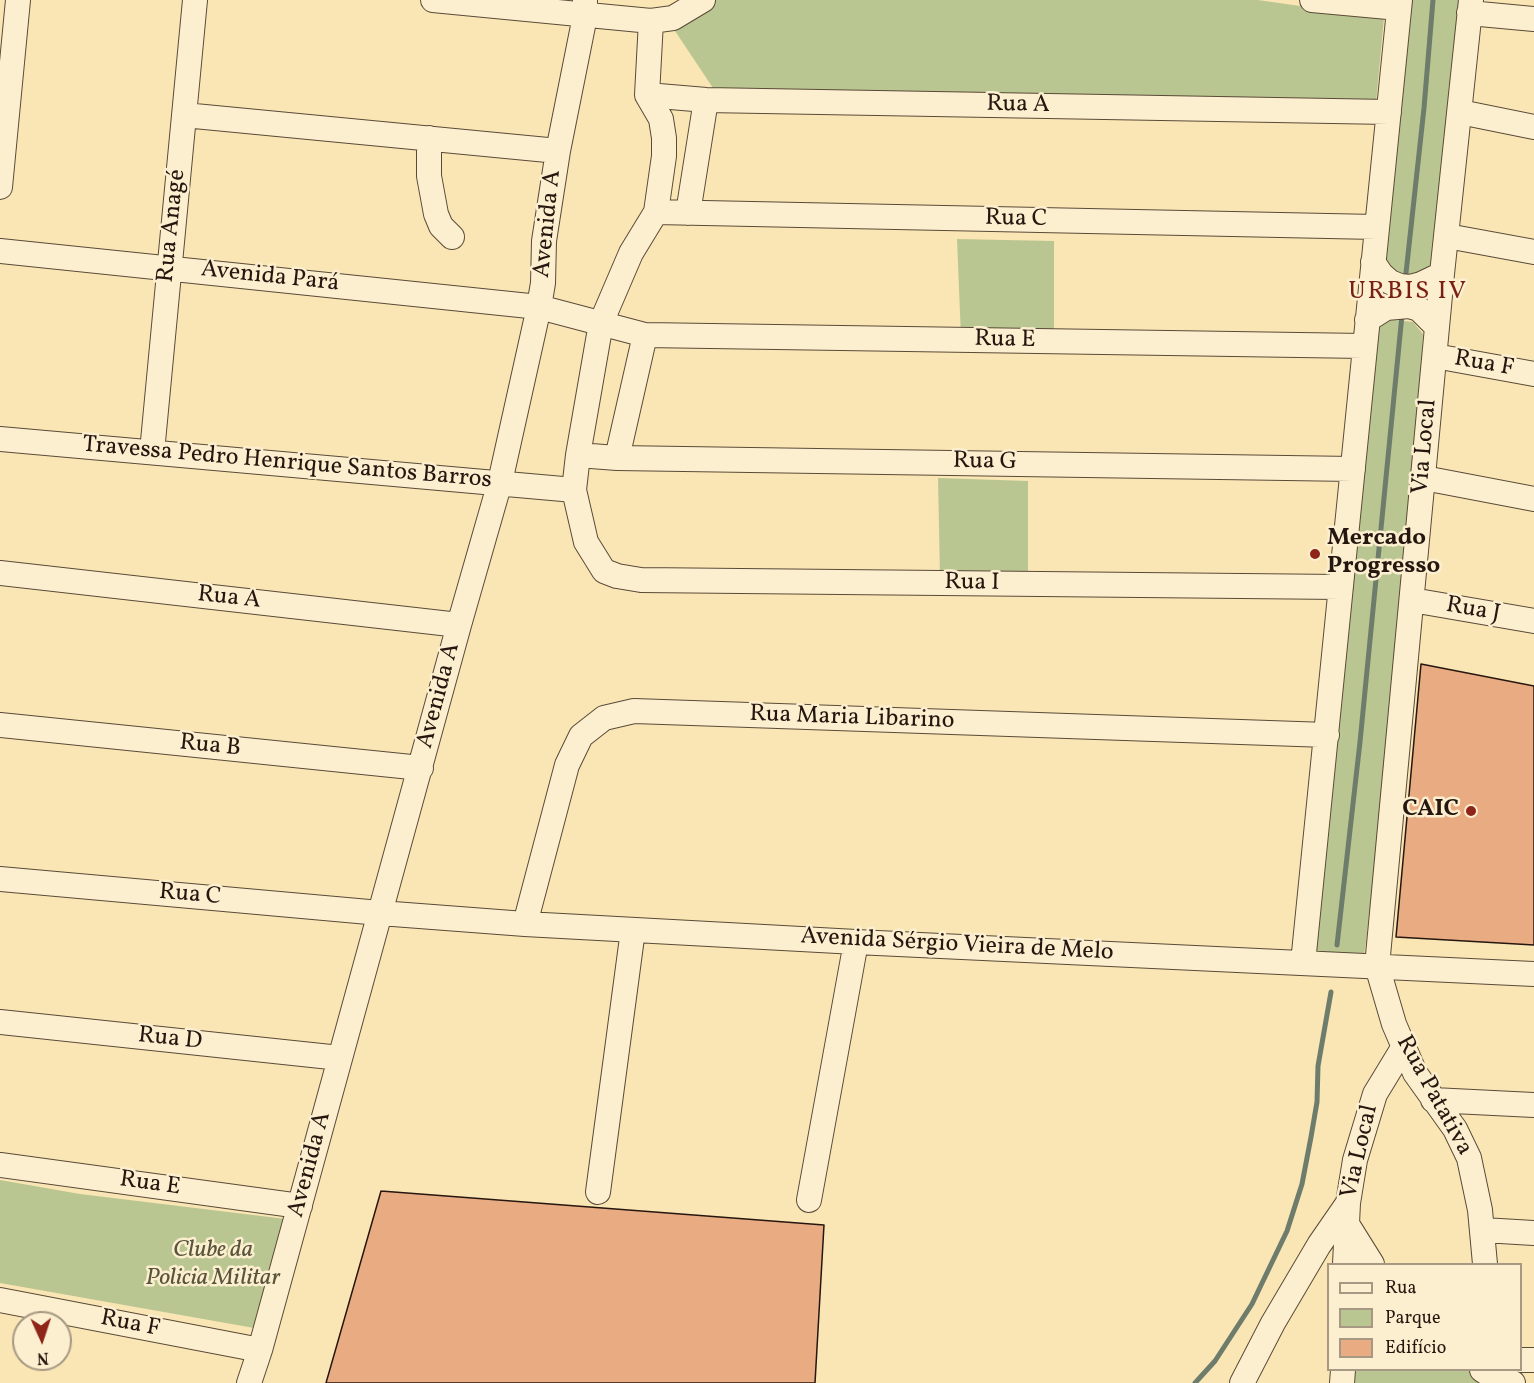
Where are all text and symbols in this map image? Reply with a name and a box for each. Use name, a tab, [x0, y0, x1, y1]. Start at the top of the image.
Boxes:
street label: Rua A	[986, 91, 1050, 121]
street label: Rua Anagé	[153, 168, 193, 284]
street label: Avenida A	[529, 169, 569, 279]
street label: Rua C	[985, 205, 1047, 235]
street label: Avenida Pará	[199, 256, 341, 300]
district label: URBIS IV	[1348, 277, 1468, 309]
street label: Rua E	[974, 326, 1036, 356]
street label: Rua F	[1452, 346, 1516, 384]
street label: Via Local	[1408, 398, 1444, 496]
street label: Travessa Pedro Henrique Santos Barros	[81, 432, 493, 496]
street label: Rua G	[953, 448, 1017, 478]
place label: Mercado Progresso	[1327, 526, 1440, 582]
marker: Mercado Progresso	[1308, 547, 1322, 561]
street label: Rua I	[944, 569, 1000, 599]
street label: Rua A	[196, 581, 262, 617]
street label: Rua J	[1444, 592, 1502, 630]
street label: Avenida A	[412, 640, 468, 752]
street label: Rua Maria Libarino	[749, 701, 955, 737]
street label: Rua B	[178, 729, 242, 765]
place label: CAIC	[1402, 797, 1459, 825]
marker: CAIC	[1464, 804, 1478, 818]
street label: Rua C	[158, 879, 222, 913]
street label: Avenida Sérgio Vieira de Melo	[800, 923, 1114, 969]
street label: Rua D	[137, 1022, 203, 1058]
street label: Rua Patativa	[1388, 1031, 1478, 1161]
street label: Via Local	[1336, 1102, 1386, 1202]
street label: Avenida A	[283, 1109, 339, 1221]
street label: Rua E	[118, 1166, 182, 1204]
park label: Clube da Policia Militar	[146, 1238, 280, 1294]
legend	[1327, 1263, 1522, 1371]
text: Rua	[1385, 1276, 1416, 1301]
street label: Rua F	[98, 1305, 162, 1345]
text: Parque	[1385, 1306, 1440, 1331]
north arrow	[12, 1311, 72, 1371]
text: Edifício	[1385, 1336, 1446, 1361]
text: N	[36, 1346, 49, 1368]

